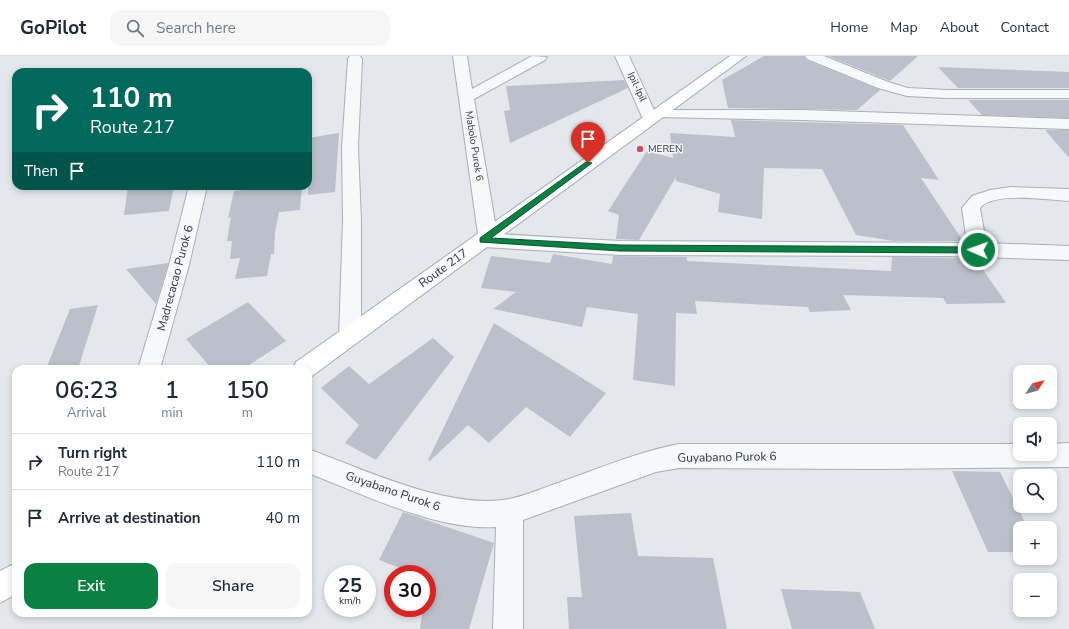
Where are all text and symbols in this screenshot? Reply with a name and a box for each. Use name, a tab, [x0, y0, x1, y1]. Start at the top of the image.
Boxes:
search box	[110, 10, 390, 46]
text: GoPilot	[20, 15, 86, 41]
icon: search	[124, 17, 146, 39]
text: Search here	[156, 18, 236, 38]
text: Home	[830, 18, 868, 37]
text: Map	[890, 18, 918, 37]
text: About	[940, 18, 979, 37]
text: Contact	[1001, 18, 1049, 37]
street label: Ipil-Ipil	[624, 70, 650, 104]
text: 110 m	[90, 79, 173, 117]
icon: right	[24, 84, 76, 136]
street label: Mabolo Purok 6	[462, 110, 486, 182]
text: Route 217	[90, 115, 175, 139]
pin	[571, 122, 605, 163]
icon: arrive	[577, 128, 599, 150]
place label: MEREN	[648, 142, 682, 156]
marker: MEREN	[635, 144, 645, 154]
icon: arrive	[66, 160, 88, 182]
text: Then	[24, 161, 58, 181]
street label: Madrecacao Purok 6	[153, 223, 197, 333]
position arrow	[957, 229, 999, 271]
street label: Route 217	[415, 245, 471, 291]
north arrow	[1013, 365, 1057, 409]
map controls	[1013, 365, 1057, 617]
text: 06:23	[55, 374, 118, 406]
text: 1	[165, 374, 179, 406]
text: 150	[226, 374, 269, 406]
text: Arrival	[67, 404, 106, 422]
text: min	[161, 404, 183, 422]
text: m	[242, 404, 253, 422]
button: sound	[1013, 417, 1057, 461]
text: Turn right	[58, 443, 127, 463]
street label: Guyabano Purok 6	[677, 448, 777, 466]
icon: right	[24, 451, 46, 473]
text: 110 m	[256, 452, 300, 472]
text: Route 217	[58, 463, 119, 481]
street label: Guyabano Purok 6	[343, 467, 443, 515]
button: search	[1013, 469, 1057, 513]
icon: arrive	[24, 507, 46, 529]
text: Arrive at destination	[58, 508, 201, 528]
text: 40 m	[265, 508, 300, 528]
button: +	[1013, 521, 1057, 565]
button: Exit	[24, 563, 158, 609]
button: Share	[166, 563, 300, 609]
speed limit sign: 30	[384, 565, 436, 617]
text: 25	[338, 572, 362, 599]
button: −	[1013, 573, 1057, 617]
text: km/h	[339, 594, 361, 608]

